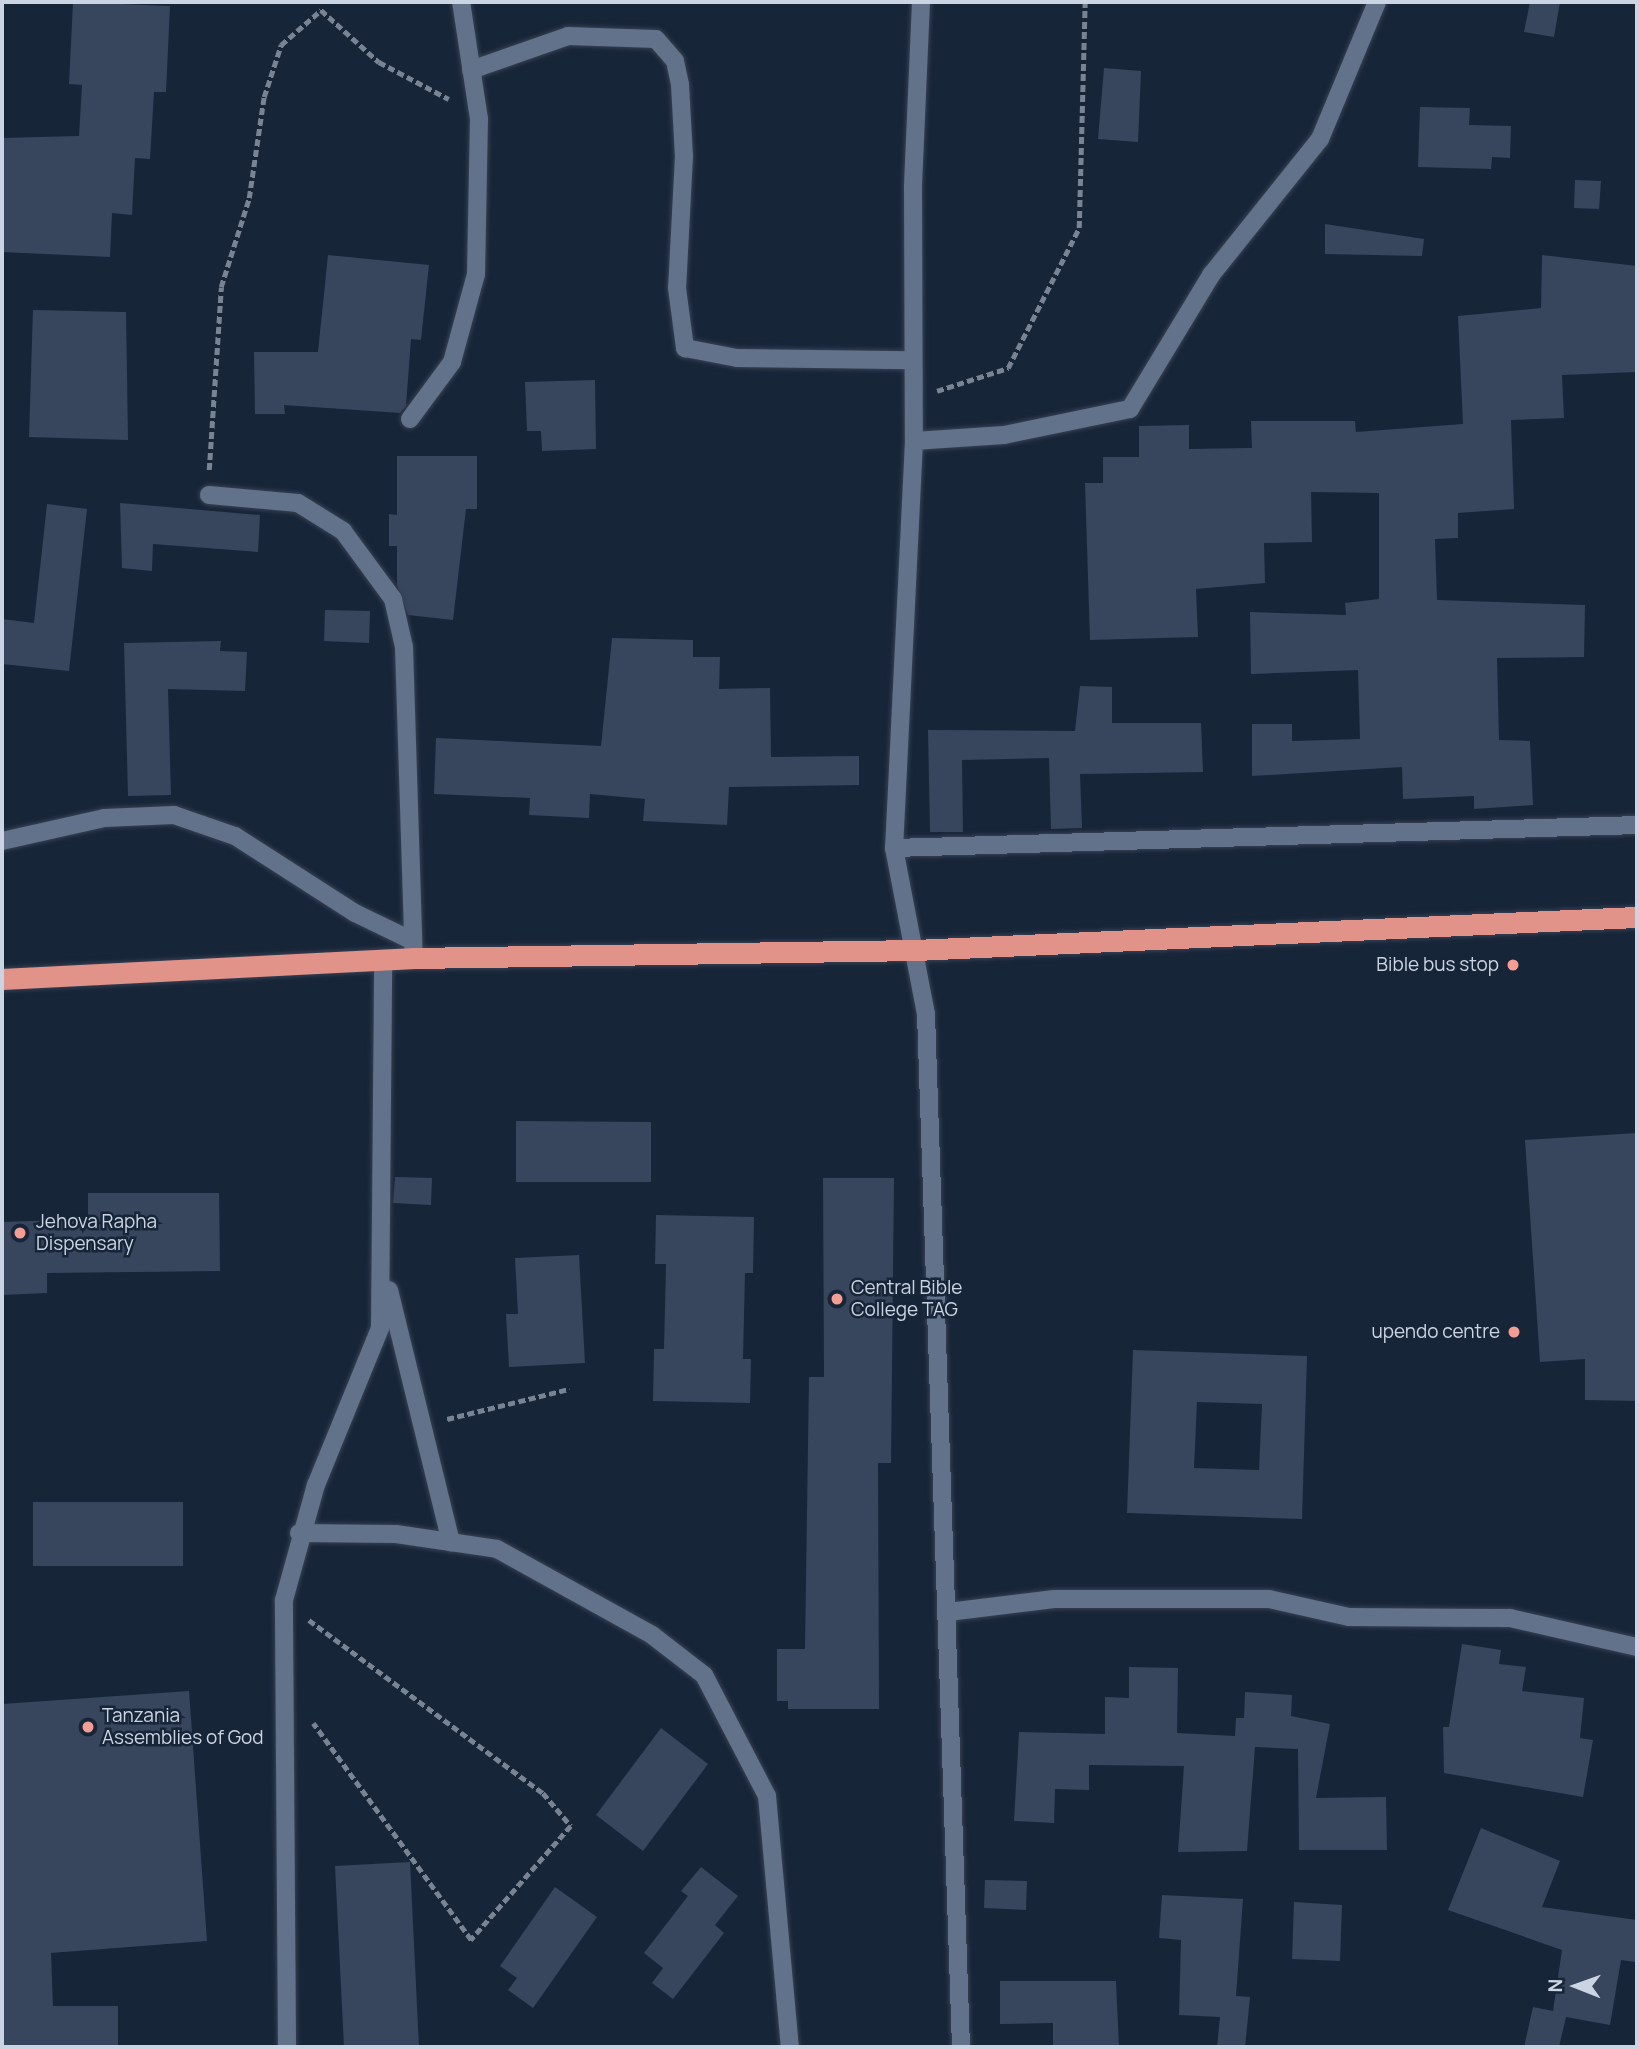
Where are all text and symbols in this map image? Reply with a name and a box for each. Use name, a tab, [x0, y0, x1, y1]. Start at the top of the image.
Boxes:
place label: Bible bus stop	[1376, 954, 1499, 976]
marker: Bible bus stop	[1505, 957, 1521, 973]
place label: Jehova Rapha Dispensary	[36, 1211, 157, 1255]
marker: Jehova Rapha Dispensary	[10, 1223, 30, 1243]
place label: Central Bible College TAG	[851, 1277, 962, 1321]
marker: Central Bible College TAG	[829, 1291, 845, 1307]
place label: upendo centre	[1371, 1321, 1500, 1343]
marker: upendo centre	[1506, 1324, 1522, 1340]
place label: Tanzania Assemblies of God	[102, 1705, 264, 1749]
marker: Tanzania Assemblies of God	[80, 1719, 96, 1735]
north arrow	[1541, 1951, 1611, 2021]
text: N	[1542, 1979, 1568, 1993]

